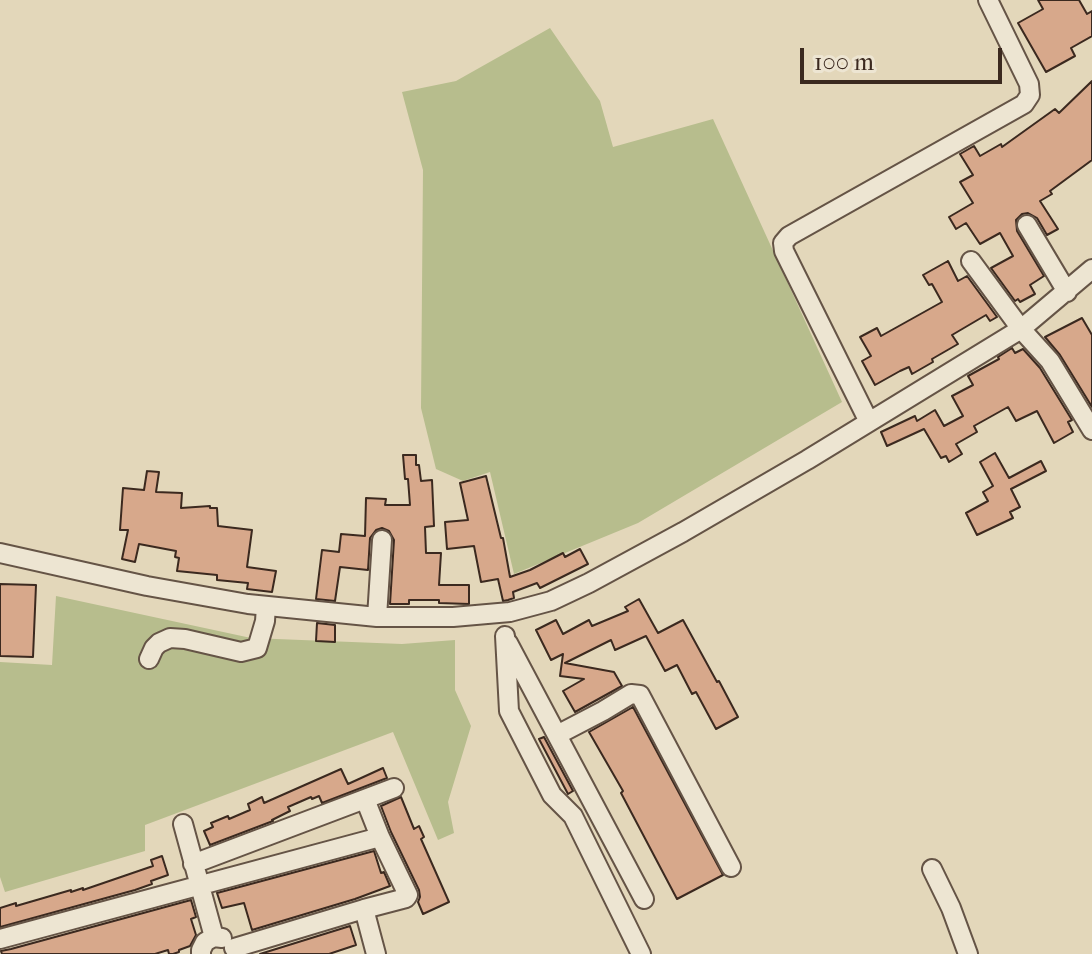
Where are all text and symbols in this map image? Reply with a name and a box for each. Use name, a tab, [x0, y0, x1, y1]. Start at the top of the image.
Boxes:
scale bar	[804, 32, 1006, 82]
text: 100 m	[814, 48, 874, 76]

